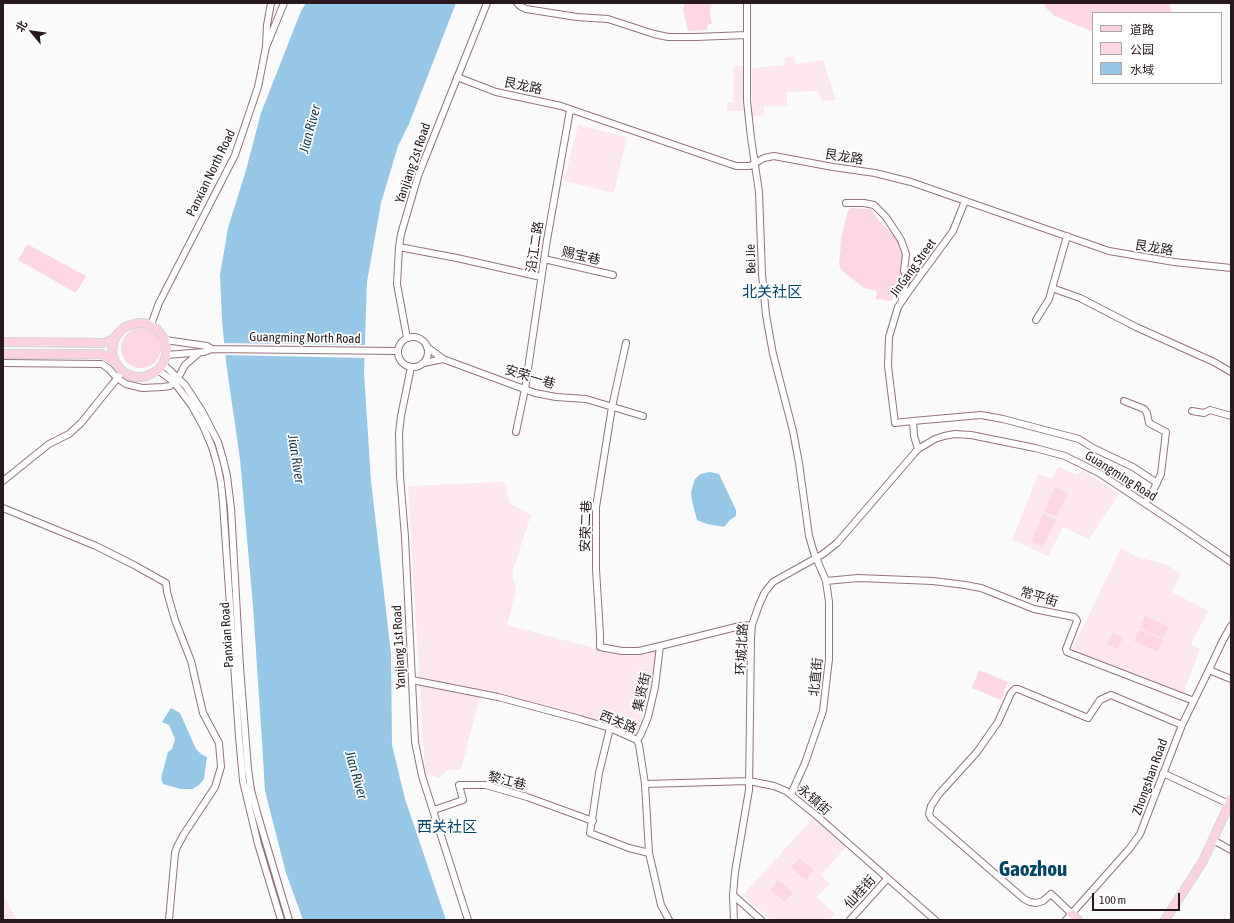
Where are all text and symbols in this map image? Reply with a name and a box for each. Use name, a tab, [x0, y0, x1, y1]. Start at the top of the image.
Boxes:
north arrow	[12, 12, 52, 52]
legend	[1092, 12, 1222, 84]
text: 北	[14, 18, 29, 34]
text: 道路	[1130, 23, 1154, 37]
text: 公园	[1130, 43, 1154, 57]
text: 水域	[1130, 63, 1154, 77]
street label: 艮龙路	[502, 74, 544, 98]
water label: Jian River	[296, 103, 324, 155]
street label: Yanjiang 2st Road	[392, 121, 434, 205]
street label: Panxian North Road	[183, 127, 239, 219]
street label: 艮龙路	[824, 146, 864, 168]
street label: 沿江二路	[523, 220, 547, 274]
street label: JinGang Street	[887, 236, 939, 300]
street label: 艮龙路	[1134, 237, 1174, 259]
street label: 赐宝巷	[560, 244, 602, 268]
street label: Bei Jie	[743, 244, 759, 274]
district label: 北关社区	[742, 283, 802, 301]
street label: Guangming North Road	[249, 329, 361, 347]
street label: 安荣一巷	[503, 362, 557, 392]
water label: Jian River	[284, 433, 308, 485]
street label: Guangming Road	[1082, 448, 1160, 504]
street label: 安荣二巷	[577, 500, 595, 552]
street label: 常平街	[1018, 584, 1060, 610]
street label: Panxian Road	[217, 602, 237, 668]
street label: Yanjiang 1st Road	[389, 605, 409, 689]
street label: 环城北路	[733, 623, 751, 675]
street label: 北直街	[806, 657, 826, 697]
street label: 集贤街	[630, 671, 654, 713]
street label: 西关路	[597, 707, 639, 737]
street label: Zhongshan Road	[1129, 737, 1171, 817]
water label: Jian River	[341, 749, 371, 801]
street label: 黎江巷	[486, 769, 528, 793]
street label: 永镇街	[794, 781, 834, 819]
district label: 西关社区	[417, 818, 477, 836]
district label: Gaozhou	[999, 856, 1067, 882]
street label: 仙桂街	[841, 872, 879, 912]
scale bar	[1094, 885, 1182, 911]
text: 100 m	[1099, 893, 1126, 907]

